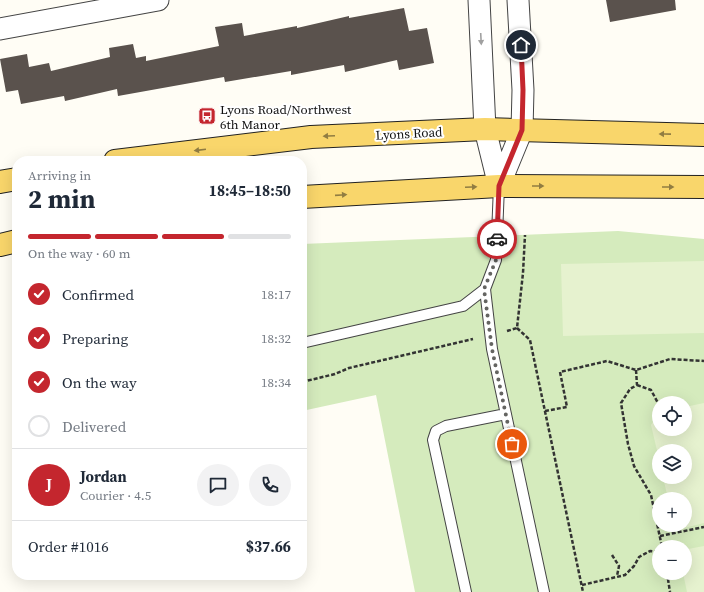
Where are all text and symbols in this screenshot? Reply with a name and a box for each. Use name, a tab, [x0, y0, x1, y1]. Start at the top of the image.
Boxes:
pin	[504, 28, 538, 62]
one-way arrow	[477, 33, 484, 45]
icon: home	[510, 34, 532, 56]
place label: Lyons Road/Northwest 6th Manor	[220, 101, 352, 133]
bus stop icon: Lyons Road/Northwest 6th Manor	[197, 106, 217, 126]
street label: Lyons Road	[375, 123, 443, 144]
one-way arrow	[658, 131, 671, 137]
one-way arrow	[323, 133, 335, 140]
one-way arrow	[194, 147, 206, 153]
text: Arriving in	[28, 167, 91, 184]
text: 18:45–18:50	[209, 180, 291, 201]
text: 2 min	[28, 181, 95, 217]
one-way arrow	[532, 183, 545, 189]
one-way arrow	[465, 184, 478, 190]
one-way arrow	[662, 184, 675, 190]
one-way arrow	[335, 191, 347, 198]
courier	[477, 219, 517, 259]
icon: car	[486, 228, 508, 250]
text: On the way · 60 m	[28, 245, 130, 262]
icon: check	[28, 283, 50, 305]
text: Confirmed	[62, 284, 134, 305]
text: 18:17	[261, 286, 291, 303]
icon: check	[28, 327, 50, 349]
text: Preparing	[62, 328, 128, 349]
text: 18:32	[261, 330, 291, 347]
icon: check	[28, 371, 50, 393]
text: On the way	[62, 372, 137, 393]
text: 18:34	[261, 374, 291, 391]
map controls	[652, 396, 692, 580]
button: locate	[652, 396, 692, 436]
text: Delivered	[62, 416, 126, 437]
pin	[495, 427, 529, 461]
icon: bag	[501, 433, 523, 455]
button: layers	[652, 444, 692, 484]
button: chat	[197, 464, 239, 506]
button: phone	[249, 464, 291, 506]
text: Jordan	[80, 466, 127, 487]
text: J	[46, 474, 52, 495]
text: Courier · 4.5	[80, 487, 151, 504]
button: +	[652, 492, 692, 532]
text: Order #1016	[28, 536, 109, 557]
text: $37.66	[246, 536, 291, 557]
button: −	[652, 540, 692, 580]

